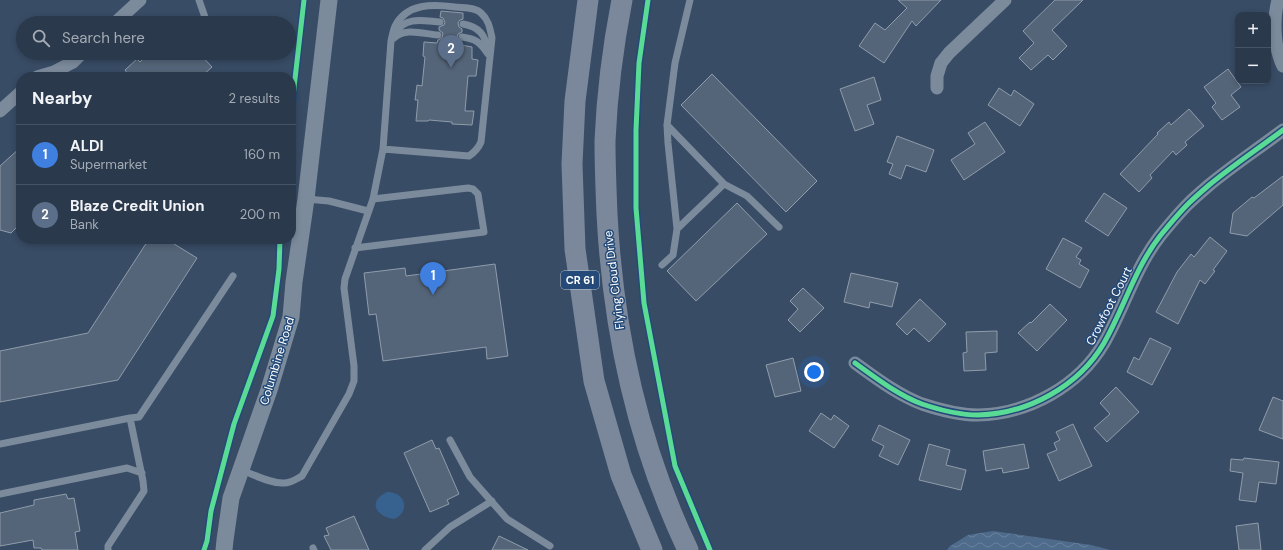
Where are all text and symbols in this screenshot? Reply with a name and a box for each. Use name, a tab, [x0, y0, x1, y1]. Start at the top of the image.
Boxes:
map controls	[1235, 12, 1271, 84]
button: +	[1235, 12, 1271, 48]
search box	[16, 16, 296, 60]
icon: search	[30, 27, 52, 49]
text: Search here	[62, 28, 145, 48]
pin: 2	[438, 35, 464, 68]
button: −	[1235, 48, 1271, 84]
text: Nearby	[32, 87, 92, 109]
text: 2 results	[229, 90, 280, 107]
text: ALDI	[70, 136, 104, 156]
text: 1	[43, 146, 47, 163]
text: 160 m	[244, 146, 280, 163]
text: Supermarket	[70, 156, 147, 173]
text: Blaze Credit Union	[70, 196, 204, 216]
text: 2	[41, 206, 49, 223]
text: 200 m	[240, 206, 280, 223]
text: Bank	[70, 216, 99, 233]
street label: Flying Cloud Drive	[600, 229, 628, 331]
pin: 1	[420, 262, 446, 295]
street label: Crowfoot Court	[1082, 264, 1136, 348]
road number: CR 61	[561, 271, 599, 289]
street label: Columbine Road	[256, 315, 298, 407]
your location	[804, 362, 824, 382]

